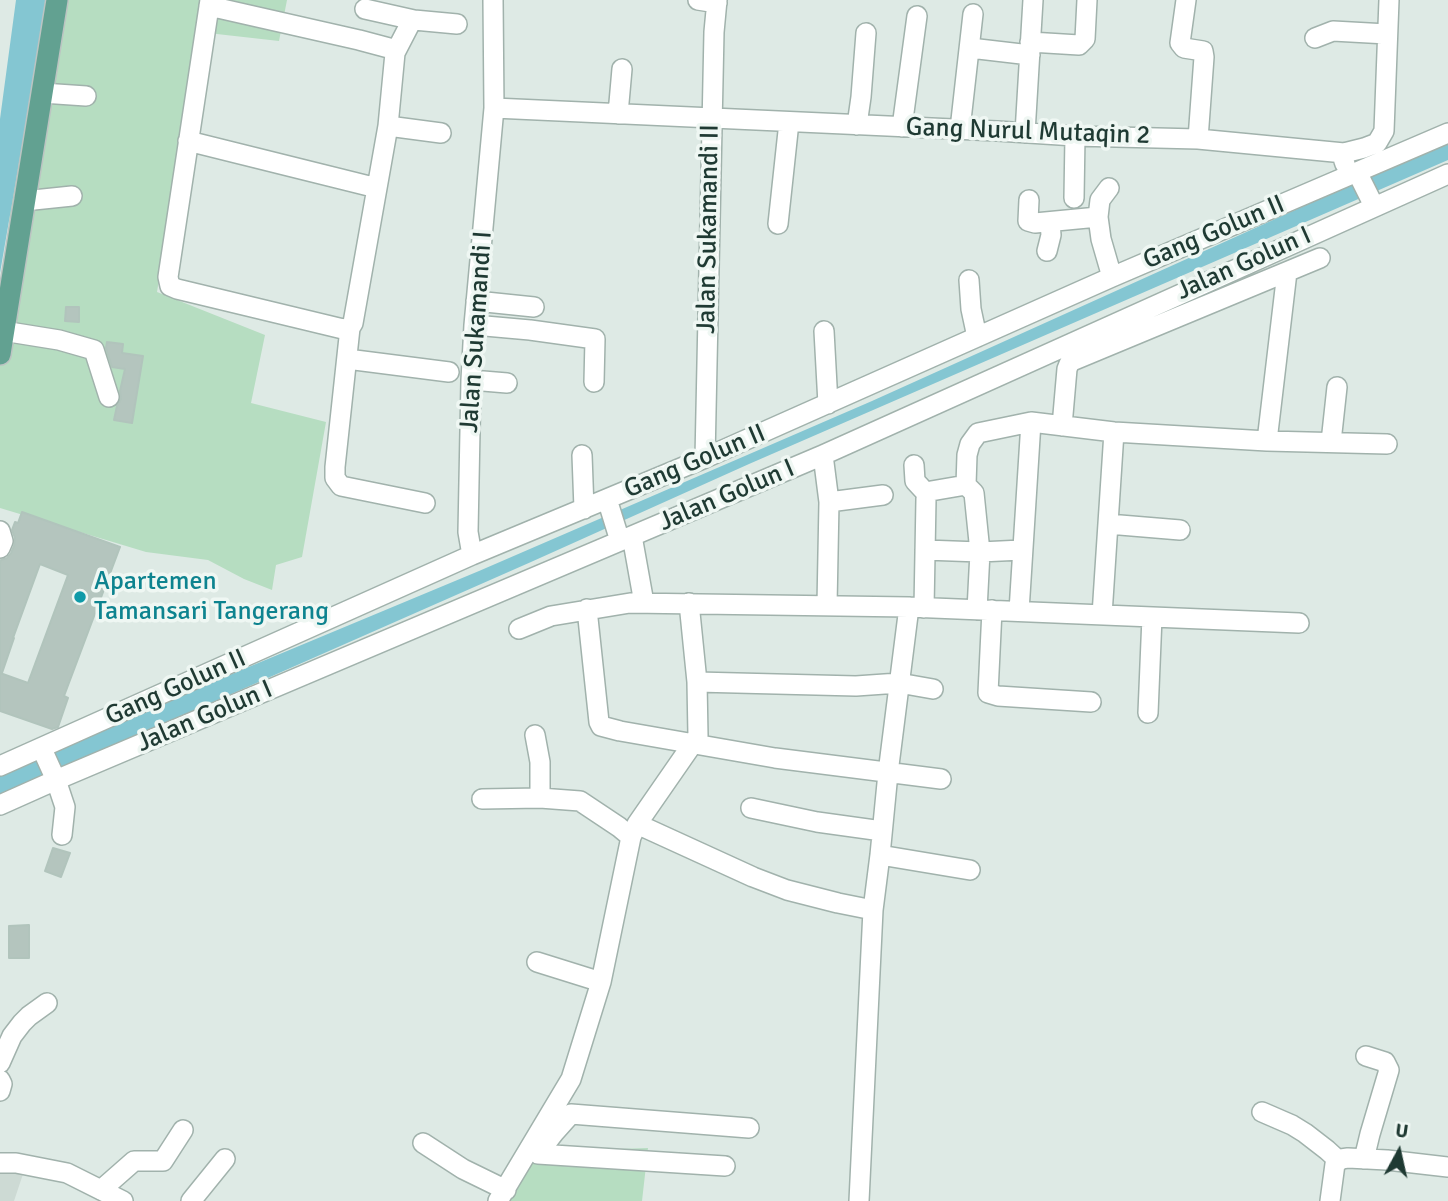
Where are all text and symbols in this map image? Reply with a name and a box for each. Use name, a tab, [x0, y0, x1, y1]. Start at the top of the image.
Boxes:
street label: Gang Nurul Mutaqin 2	[905, 112, 1151, 152]
street label: Jalan Sukamandi II	[692, 124, 726, 334]
street label: Gang Golun II	[1139, 189, 1289, 277]
street label: Jalan Golun I	[1172, 220, 1316, 308]
street label: Jalan Sukamandi I	[454, 230, 500, 434]
street label: Gang Golun II	[620, 418, 770, 506]
street label: Jalan Golun I	[655, 453, 799, 539]
place label: Apartemen Tamansari Tangerang	[94, 566, 329, 628]
marker: Apartemen Tamansari Tangerang	[72, 589, 88, 605]
street label: Gang Golun II	[101, 643, 251, 733]
street label: Jalan Golun I	[133, 674, 277, 760]
north arrow	[1364, 1117, 1434, 1187]
text: U	[1394, 1118, 1410, 1144]

